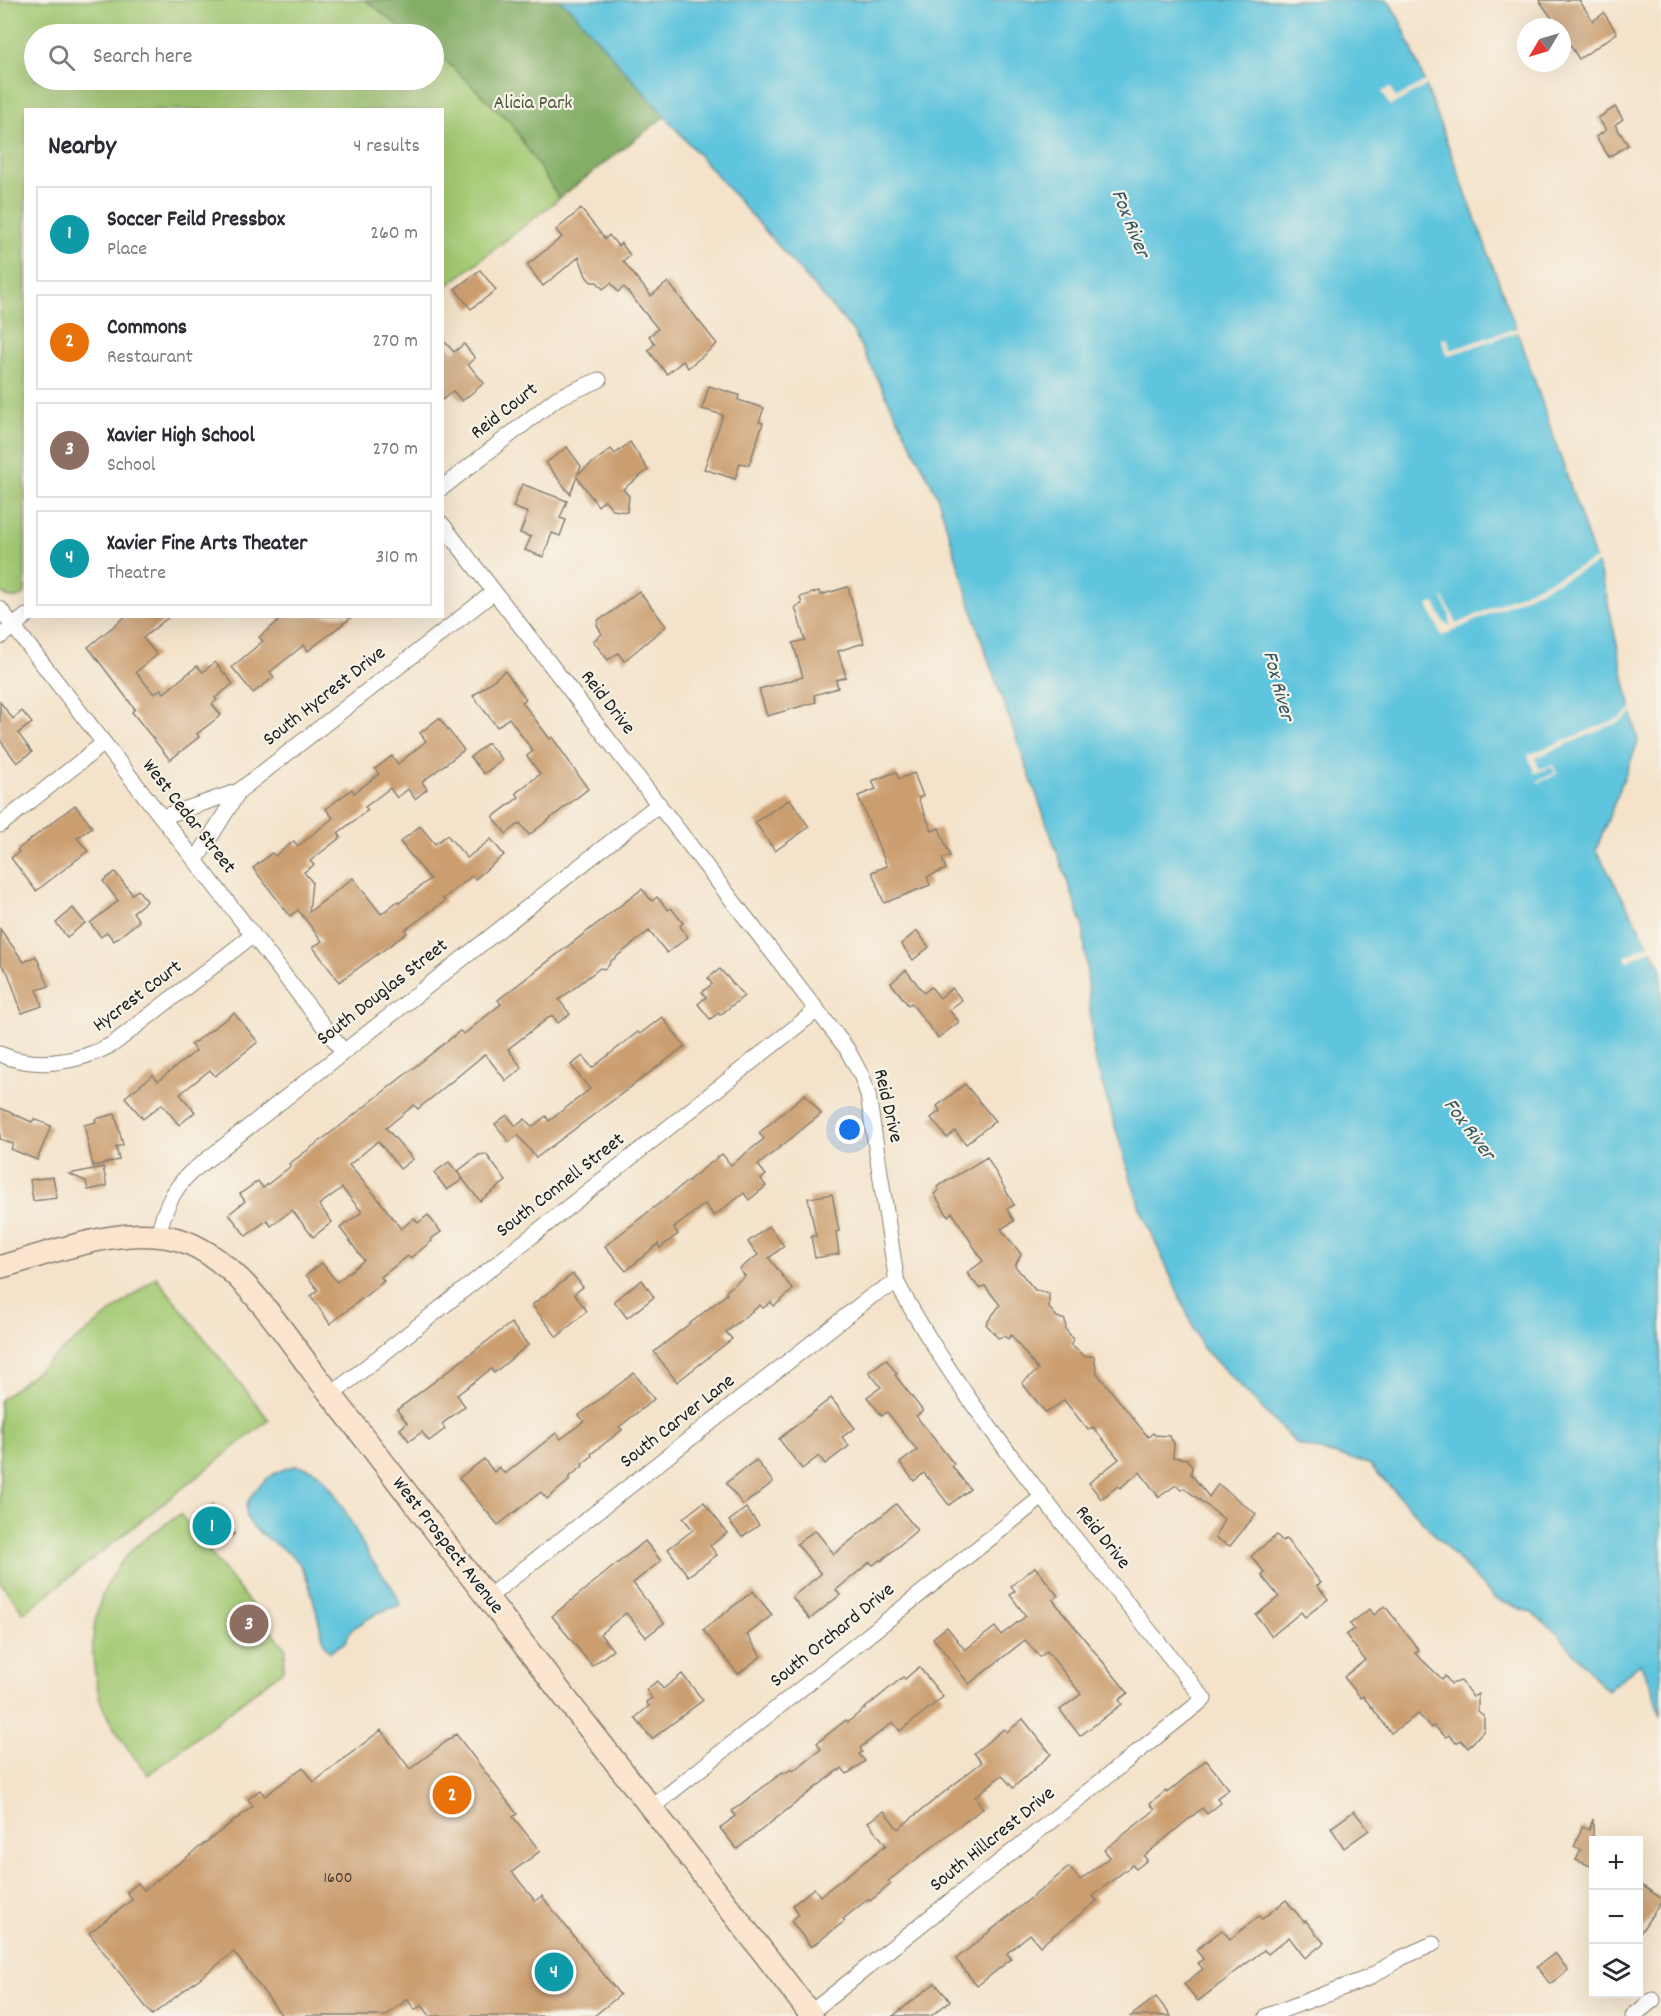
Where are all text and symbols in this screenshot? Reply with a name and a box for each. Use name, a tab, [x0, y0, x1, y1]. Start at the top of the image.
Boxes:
north arrow	[1517, 18, 1571, 72]
search box	[24, 24, 444, 90]
icon: search	[45, 41, 78, 74]
text: Search here	[93, 42, 192, 73]
park label: Alicia Park	[493, 90, 573, 118]
text: Nearby	[48, 129, 116, 166]
text: 4 results	[353, 133, 420, 161]
water label: Fox River	[1102, 185, 1157, 265]
text: Soccer Feild Pressbox	[107, 205, 285, 236]
text: 1	[67, 220, 72, 248]
text: 260 m	[370, 220, 418, 248]
text: Place	[107, 236, 147, 264]
text: Commons	[107, 313, 187, 344]
text: 2	[65, 328, 74, 356]
text: 270 m	[372, 328, 418, 356]
text: Restaurant	[107, 344, 193, 372]
street label: Reid Court	[466, 377, 544, 447]
text: Xavier High School	[107, 421, 255, 452]
text: 3	[65, 436, 74, 464]
text: 270 m	[372, 436, 418, 464]
text: School	[107, 452, 156, 480]
text: Xavier Fine Arts Theater	[107, 529, 307, 560]
text: 4	[65, 544, 74, 572]
text: 310 m	[376, 544, 418, 572]
text: Theatre	[107, 560, 166, 588]
street label: South Hycrest Drive	[258, 640, 392, 754]
water label: Fox River	[1253, 648, 1301, 726]
street label: Reid Drive	[573, 665, 641, 741]
street label: West Cedar Street	[134, 754, 242, 880]
street label: South Douglas Street	[311, 933, 455, 1053]
street label: Hycrest Court	[88, 954, 188, 1040]
street label: Reid Drive	[865, 1066, 909, 1146]
water label: Fox River	[1435, 1093, 1503, 1169]
your location	[835, 1115, 864, 1144]
street label: South Connell Street	[491, 1127, 631, 1245]
street label: South Carver Lane	[615, 1368, 741, 1476]
street label: West Prospect Avenue	[384, 1471, 510, 1621]
street label: Reid Drive	[1068, 1500, 1137, 1576]
pin: 1	[192, 1504, 232, 1549]
street label: South Orchard Drive	[765, 1577, 901, 1695]
pin: 3	[230, 1602, 268, 1646]
pin: 2	[432, 1772, 472, 1818]
street label: South Hillcrest Drive	[924, 1781, 1062, 1899]
map controls	[1589, 1836, 1643, 1998]
button: +	[1589, 1836, 1643, 1890]
house number: 1600	[324, 1867, 352, 1890]
button: −	[1589, 1890, 1643, 1944]
button: layers	[1589, 1944, 1643, 1998]
pin: 4	[534, 1950, 574, 1994]

